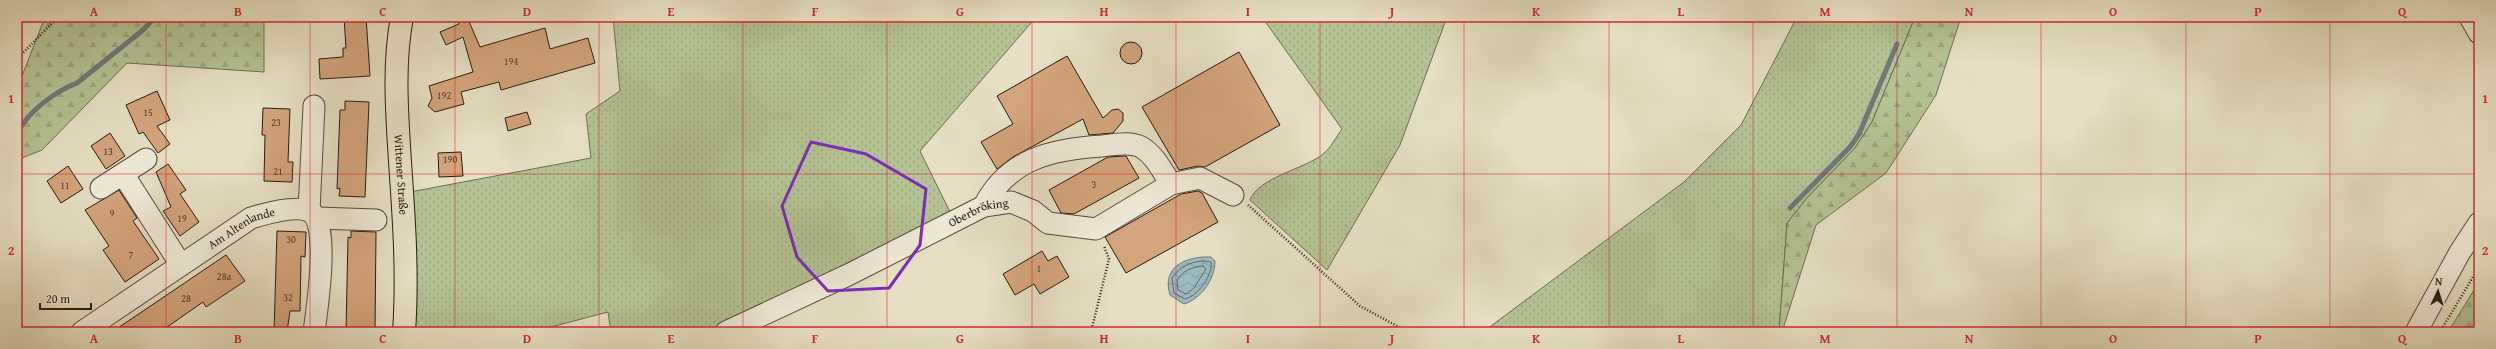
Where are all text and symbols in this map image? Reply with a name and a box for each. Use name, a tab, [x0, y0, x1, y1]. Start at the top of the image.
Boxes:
text: A	[90, 2, 99, 21]
text: B	[234, 2, 242, 21]
text: C	[379, 2, 387, 21]
text: D	[523, 2, 531, 21]
text: E	[668, 2, 675, 21]
text: F	[812, 2, 819, 21]
text: G	[956, 2, 964, 21]
text: H	[1099, 2, 1109, 21]
text: I	[1246, 2, 1250, 21]
text: J	[1388, 2, 1395, 21]
text: K	[1532, 2, 1541, 21]
text: L	[1678, 2, 1685, 21]
text: M	[1819, 2, 1831, 21]
text: N	[1965, 2, 1974, 21]
text: O	[2109, 2, 2117, 21]
text: P	[2254, 2, 2262, 21]
text: Q	[2398, 2, 2408, 21]
house number: 194	[504, 54, 518, 69]
house number: 192	[437, 88, 451, 103]
text: 1	[8, 89, 14, 108]
text: 1	[2482, 89, 2488, 108]
house number: 15	[143, 105, 153, 120]
house number: 23	[271, 115, 281, 130]
street label: Wittener Straße	[390, 134, 413, 216]
house number: 13	[103, 144, 113, 159]
house number: 190	[443, 152, 457, 167]
house number: 21	[273, 164, 283, 179]
house number: 3	[1092, 177, 1097, 192]
house number: 11	[60, 178, 70, 193]
street label: Oberbröking	[945, 193, 1010, 231]
street label: Am Altenlande	[204, 203, 277, 253]
house number: 9	[110, 206, 115, 221]
house number: 19	[177, 211, 187, 226]
house number: 30	[286, 232, 296, 247]
text: 2	[8, 241, 15, 260]
text: 2	[2482, 241, 2489, 260]
house number: 7	[129, 247, 134, 262]
house number: 1	[1037, 261, 1042, 276]
house number: 28a	[217, 269, 231, 284]
north arrow	[2418, 271, 2458, 311]
text: N	[2434, 273, 2444, 289]
scale bar	[40, 285, 91, 311]
text: 20 m	[46, 290, 70, 307]
house number: 32	[283, 290, 293, 305]
house number: 28	[181, 291, 191, 306]
text: A	[90, 329, 99, 348]
text: B	[234, 329, 242, 348]
text: C	[379, 329, 387, 348]
text: D	[523, 329, 531, 348]
text: E	[668, 329, 675, 348]
text: F	[812, 329, 819, 348]
text: G	[956, 329, 964, 348]
text: H	[1099, 329, 1109, 348]
text: I	[1246, 329, 1250, 348]
text: J	[1388, 329, 1395, 348]
text: K	[1532, 329, 1541, 348]
text: L	[1678, 329, 1685, 348]
text: M	[1819, 329, 1831, 348]
text: N	[1965, 329, 1974, 348]
text: O	[2109, 329, 2117, 348]
text: P	[2254, 329, 2262, 348]
text: Q	[2398, 329, 2408, 348]

